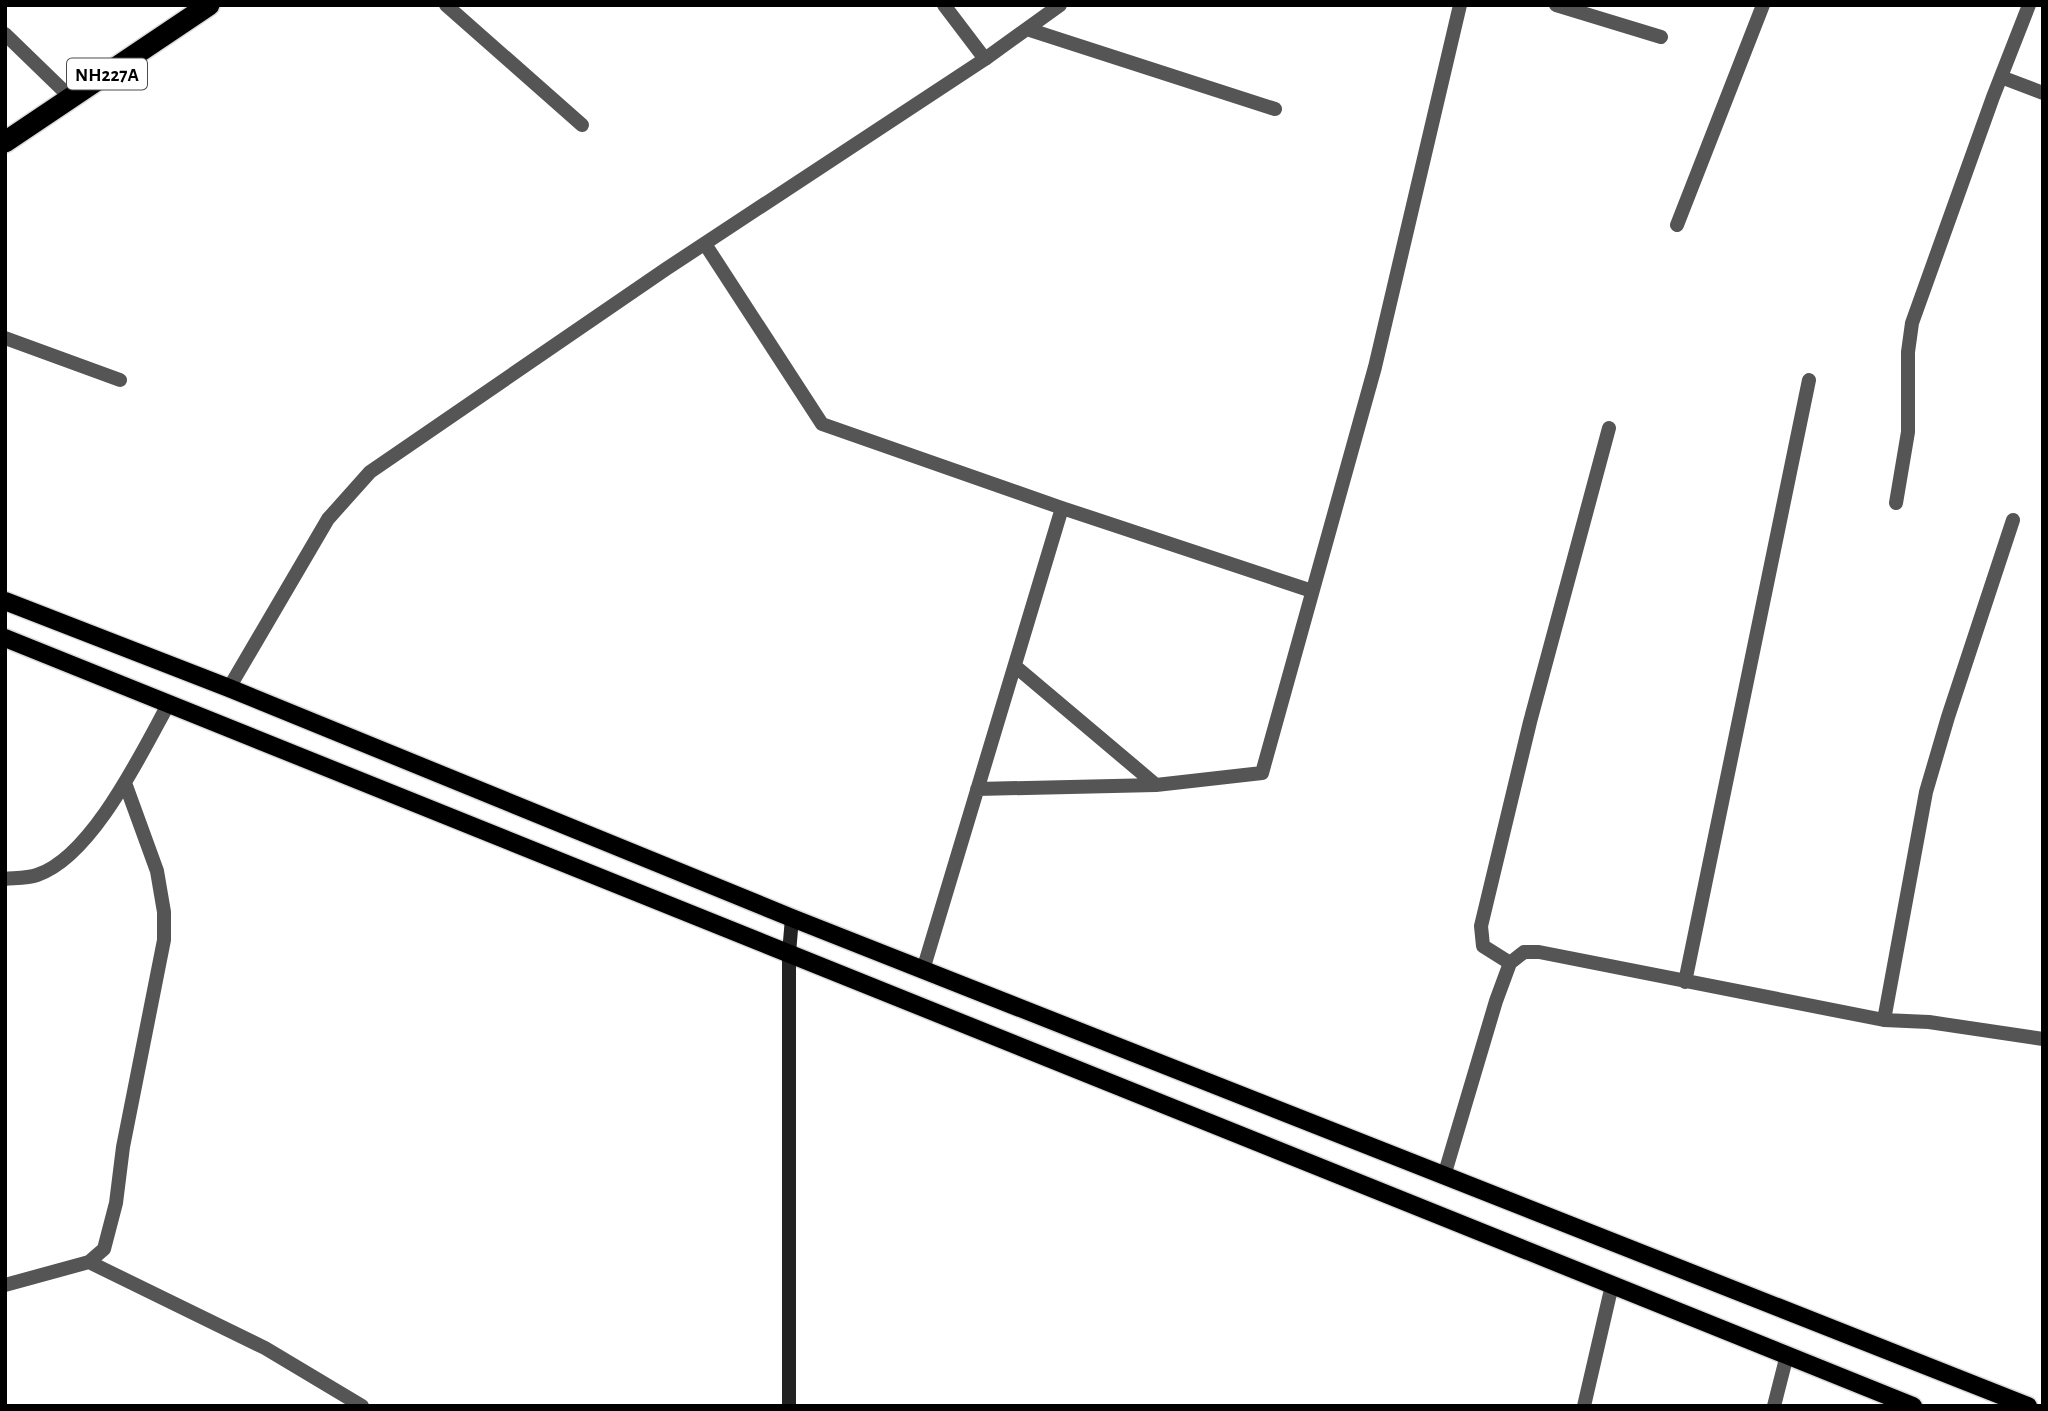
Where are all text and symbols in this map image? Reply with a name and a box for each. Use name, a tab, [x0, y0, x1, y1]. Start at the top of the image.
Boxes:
road number: NH227A	[67, 58, 147, 90]

